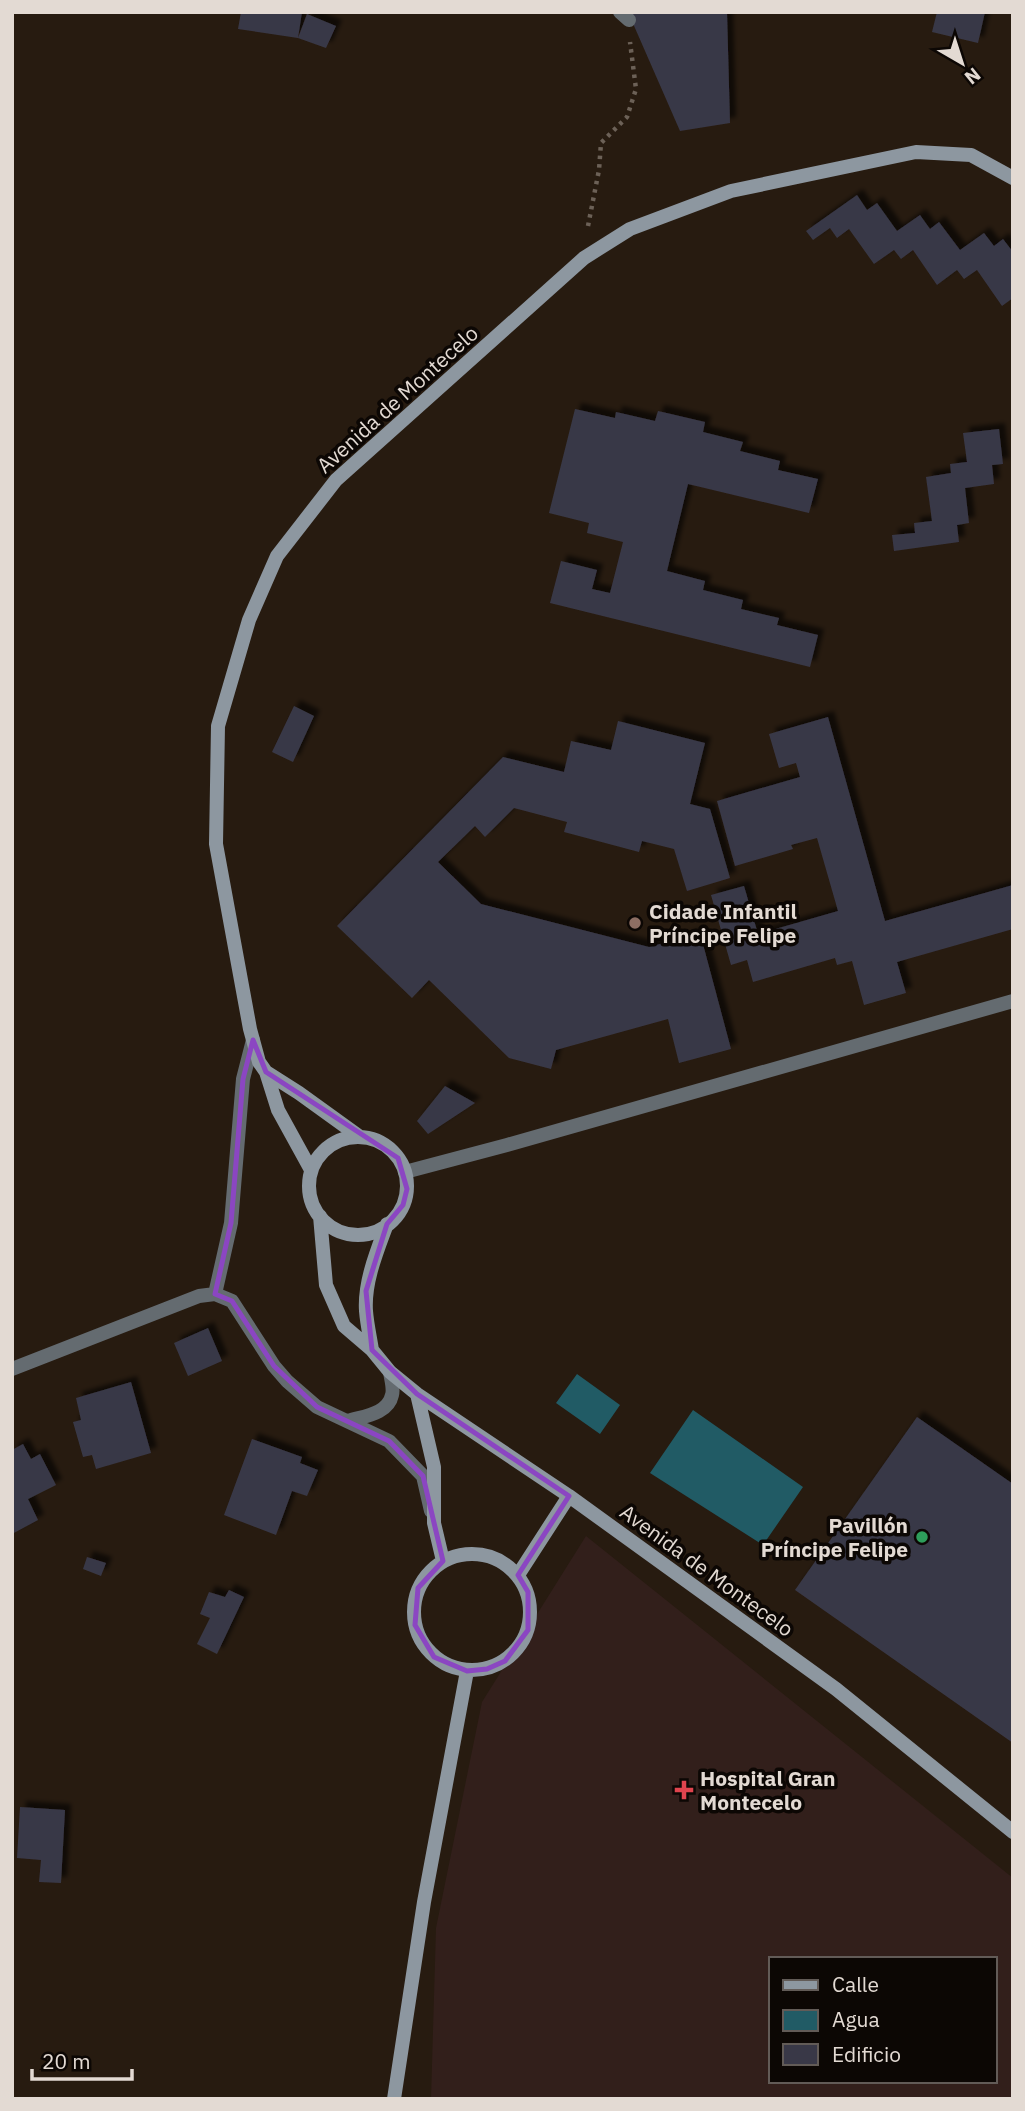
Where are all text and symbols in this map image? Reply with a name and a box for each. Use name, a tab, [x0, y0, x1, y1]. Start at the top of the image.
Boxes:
north arrow	[927, 28, 997, 98]
text: N	[960, 63, 986, 90]
street label: Avenida de Montecelo	[310, 319, 484, 479]
place label: Cidade Infantil Príncipe Felipe	[649, 897, 797, 949]
marker: Cidade Infantil Príncipe Felipe	[627, 915, 643, 931]
street label: Avenida de Montecelo	[615, 1498, 799, 1642]
place label: Pavillón Príncipe Felipe	[761, 1511, 908, 1563]
marker: Pavillón Príncipe Felipe	[914, 1529, 930, 1545]
place label: Hospital Gran Montecelo	[700, 1764, 835, 1816]
marker: Hospital Gran Montecelo	[674, 1780, 694, 1800]
legend	[769, 1957, 997, 2083]
text: Calle	[832, 1970, 879, 1998]
text: Agua	[832, 2005, 880, 2033]
scale bar	[32, 2038, 131, 2082]
text: Edificio	[832, 2040, 901, 2068]
text: 20 m	[42, 2047, 91, 2075]

